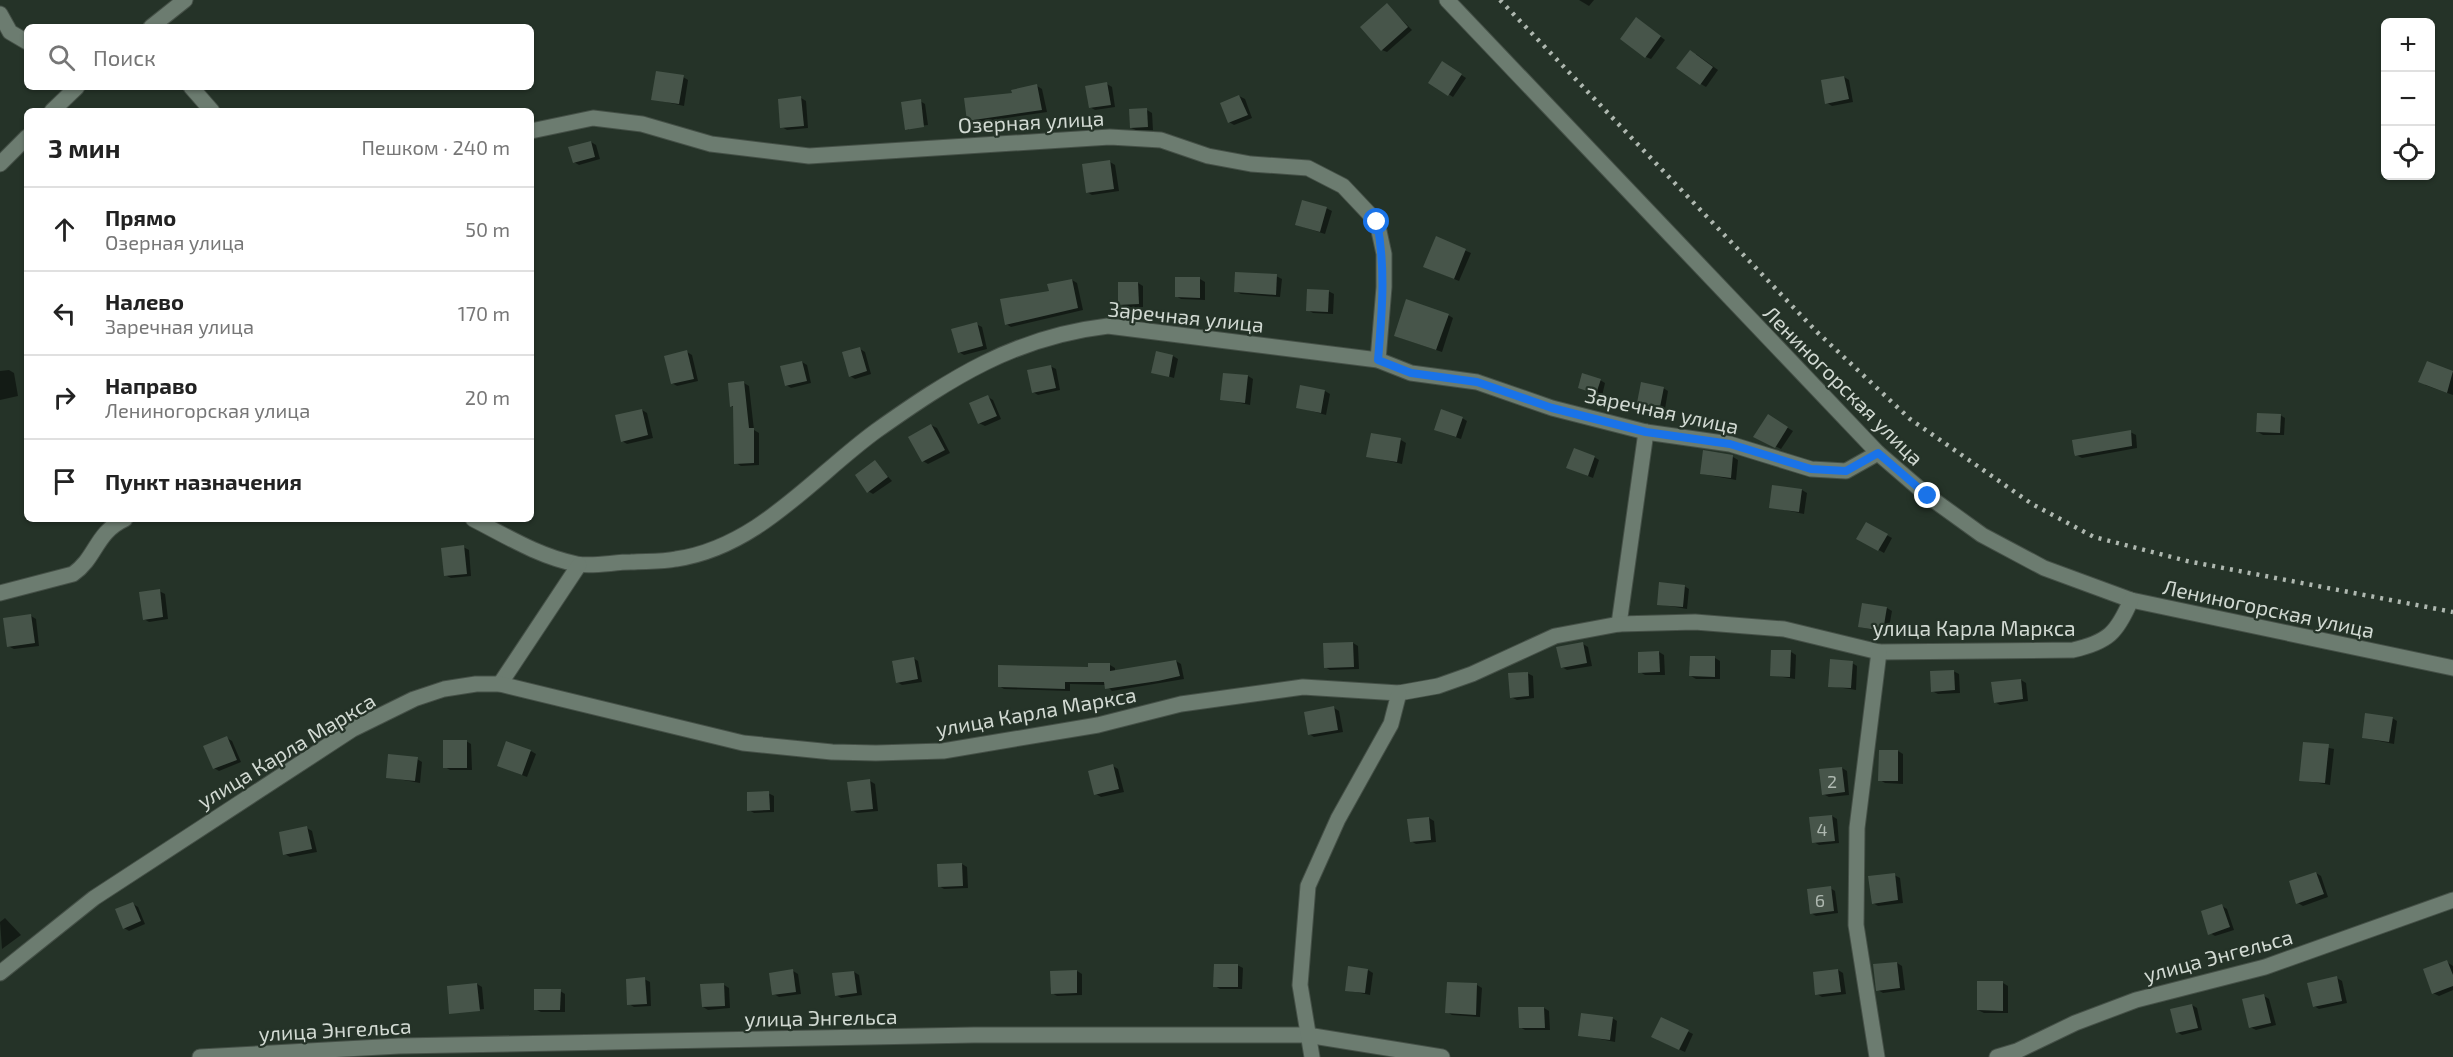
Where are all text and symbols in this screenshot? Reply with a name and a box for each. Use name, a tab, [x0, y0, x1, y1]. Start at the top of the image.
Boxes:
map controls	[2381, 18, 2435, 180]
button: +	[2381, 18, 2435, 72]
search box	[24, 24, 534, 90]
icon: search	[45, 41, 78, 74]
text: Поиск	[93, 44, 156, 70]
button: −	[2381, 72, 2435, 126]
street label: Озерная улица	[957, 105, 1105, 138]
button: locate	[2381, 126, 2435, 180]
text: 3 мин	[48, 132, 120, 163]
text: Пешком · 240 m	[361, 135, 510, 159]
text: Прямо	[105, 204, 176, 230]
route start	[1363, 208, 1389, 234]
icon: ahead	[48, 213, 81, 246]
text: 50 m	[465, 217, 510, 241]
text: Озерная улица	[105, 230, 245, 254]
text: Налево	[105, 288, 184, 314]
street label: Заречная улица	[1107, 295, 1265, 338]
icon: left	[48, 297, 81, 330]
street label: Лениногорская улица	[1758, 300, 1929, 471]
text: 170 m	[458, 301, 510, 325]
text: Заречная улица	[105, 314, 254, 338]
text: Направо	[105, 372, 198, 398]
icon: right	[48, 381, 81, 414]
street label: Заречная улица	[1583, 382, 1741, 439]
text: 20 m	[465, 385, 510, 409]
text: Лениногорская улица	[105, 398, 310, 422]
icon: arrive	[48, 465, 81, 498]
text: Пункт назначения	[105, 468, 302, 494]
route end	[1914, 482, 1940, 508]
street label: Лениногорская улица	[2161, 573, 2377, 644]
street label: улица Карла Маркса	[1872, 615, 2076, 641]
street label: улица Карла Маркса	[934, 681, 1138, 742]
street label: улица Карла Маркса	[192, 687, 380, 814]
house number: 2	[1827, 770, 1837, 792]
house number: 4	[1816, 818, 1828, 840]
house number: 6	[1815, 889, 1825, 911]
street label: улица Энгельса	[2141, 923, 2295, 988]
street label: улица Энгельса	[744, 1003, 898, 1032]
street label: улица Энгельса	[258, 1013, 412, 1046]

